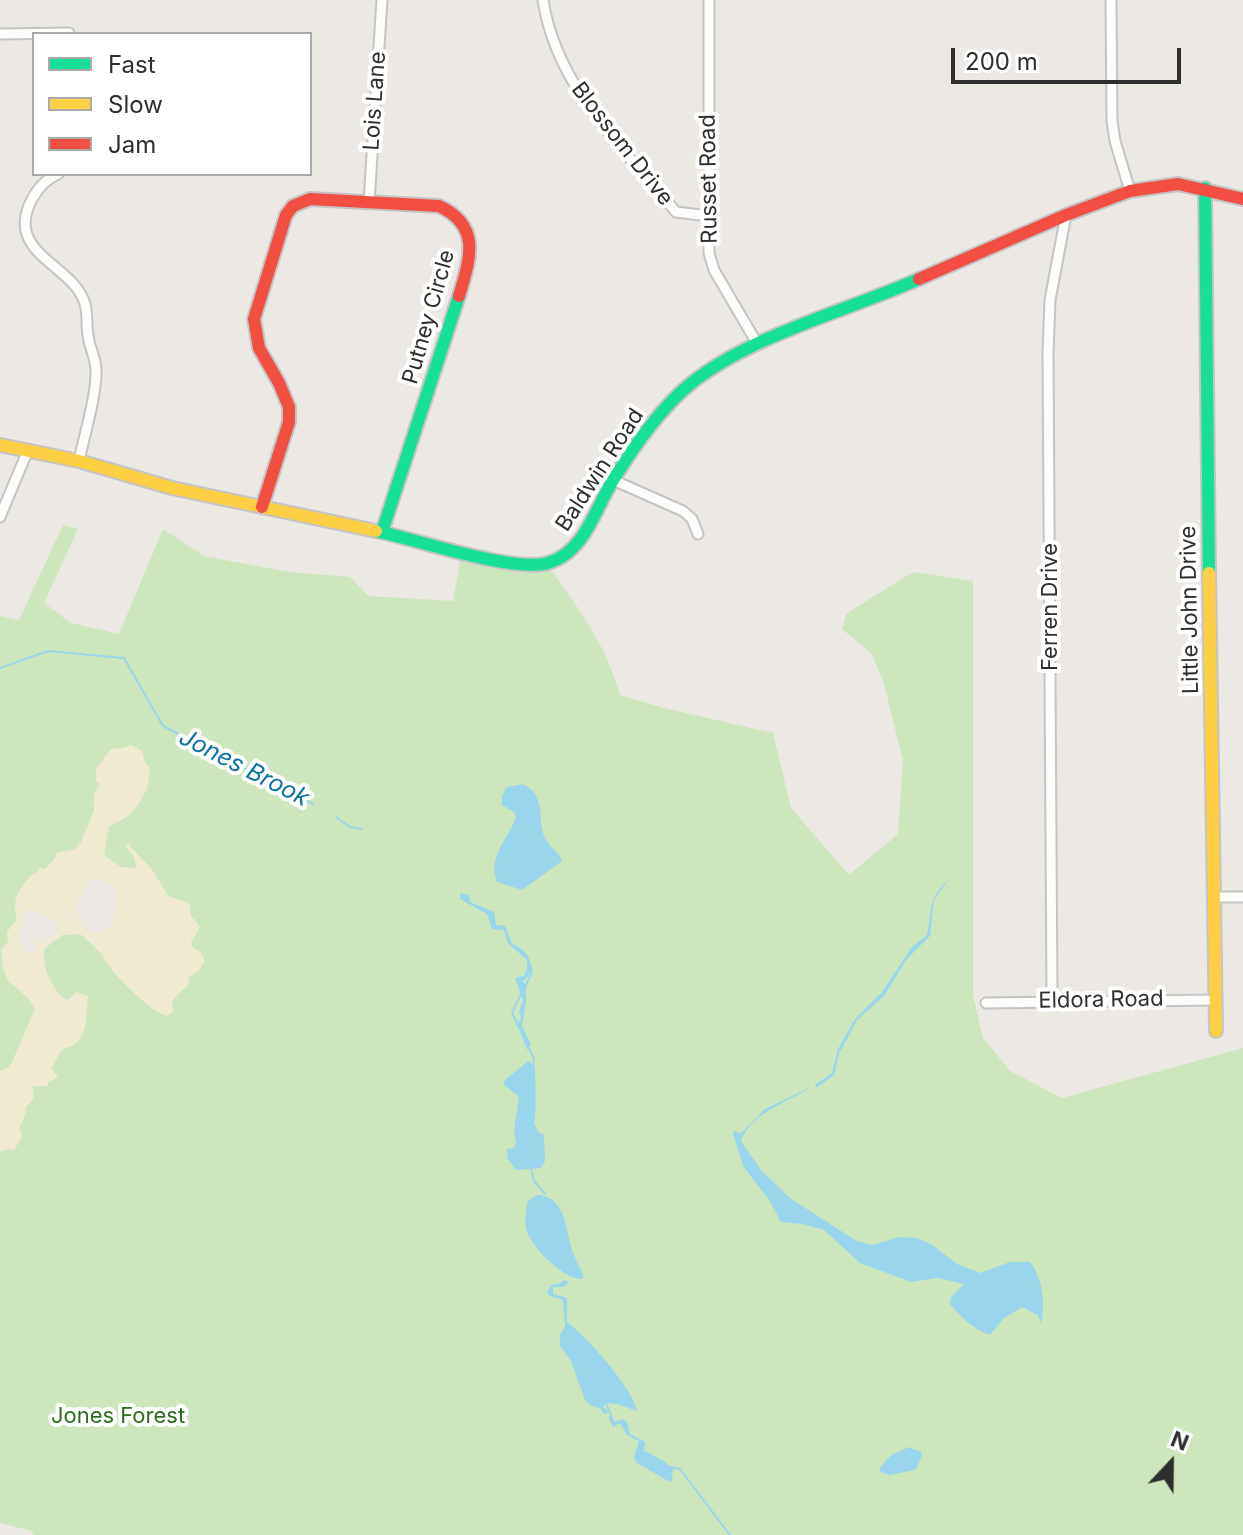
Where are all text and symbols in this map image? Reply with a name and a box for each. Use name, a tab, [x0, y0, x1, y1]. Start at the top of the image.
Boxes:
legend	[32, 32, 312, 176]
scale bar	[955, 32, 1185, 82]
text: 200 m	[965, 47, 1038, 76]
text: Fast	[108, 50, 156, 79]
street label: Lois Lane	[358, 51, 392, 151]
street label: Blossom Drive	[566, 77, 678, 211]
text: Slow	[108, 90, 163, 119]
street label: Russet Road	[695, 114, 723, 244]
text: Jam	[108, 130, 156, 159]
street label: Putney Circle	[397, 247, 461, 387]
street label: Baldwin Road	[550, 404, 650, 536]
street label: Little John Drive	[1175, 526, 1205, 694]
street label: Ferren Drive	[1037, 543, 1063, 671]
water label: Jones Brook	[174, 723, 314, 813]
street label: Eldora Road	[1038, 986, 1164, 1014]
park label: Jones Forest	[51, 1403, 185, 1429]
north arrow	[1131, 1423, 1211, 1503]
text: N	[1167, 1426, 1193, 1456]

